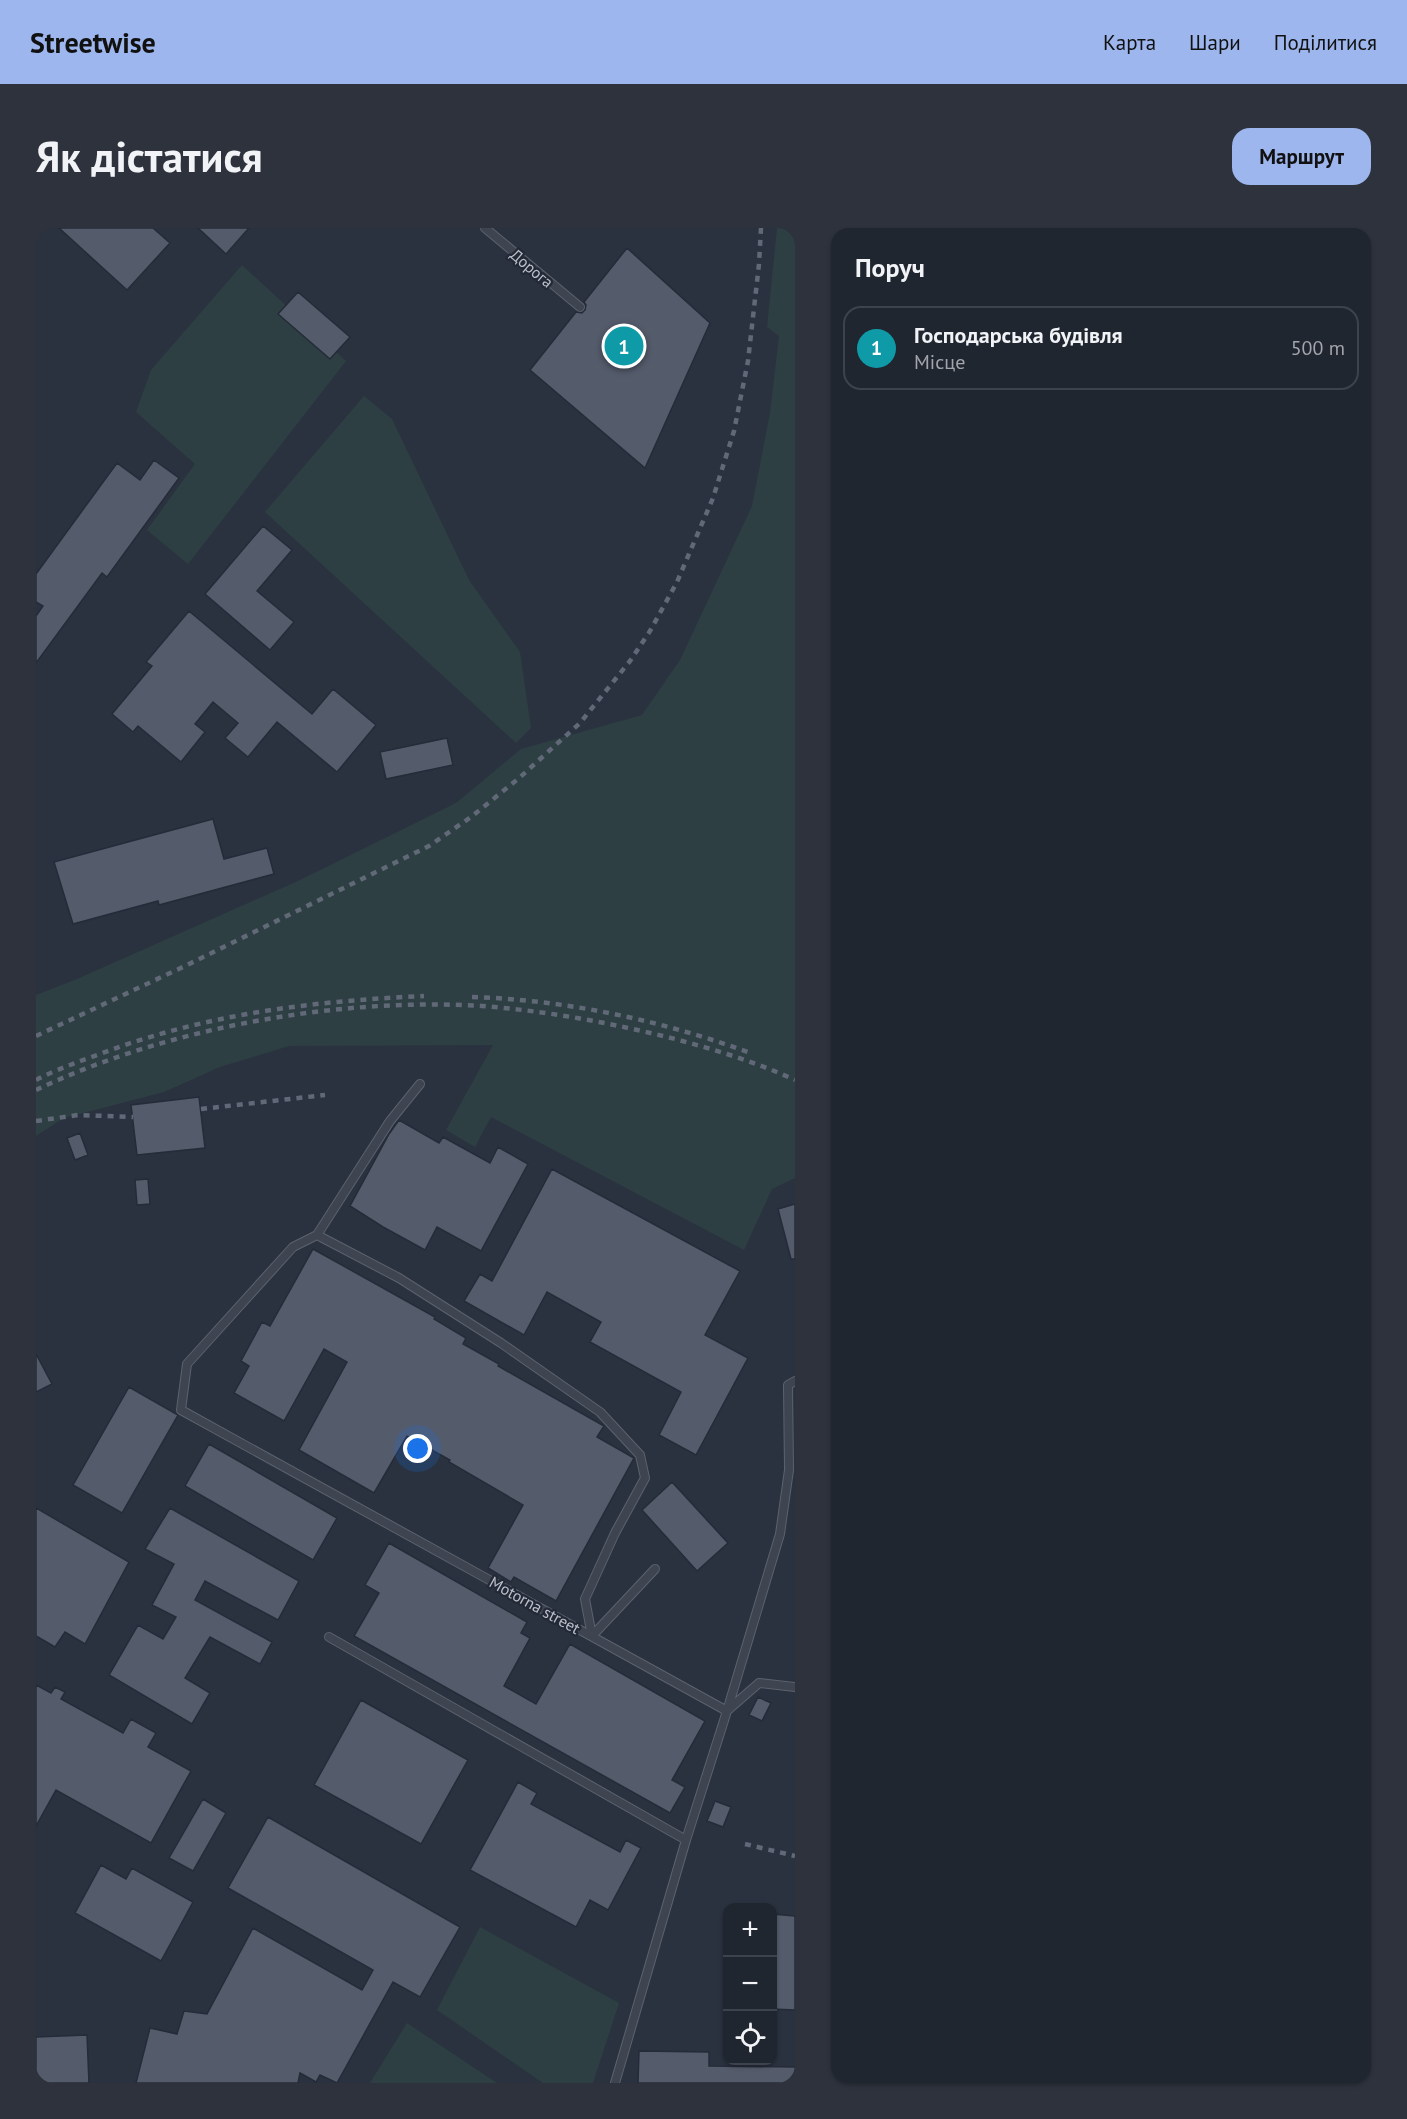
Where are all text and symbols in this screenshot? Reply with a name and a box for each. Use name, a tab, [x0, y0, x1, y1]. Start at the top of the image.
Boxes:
text: Streetwise	[30, 24, 156, 61]
text: Карта	[1103, 29, 1156, 56]
text: Шари	[1189, 29, 1241, 56]
text: Поділитися	[1274, 29, 1377, 56]
button: Маршрут	[1232, 128, 1371, 185]
text: Як дістатися	[36, 129, 263, 184]
street label: Дорога	[506, 244, 558, 292]
text: Поруч	[855, 251, 925, 284]
text: Господарська будівля	[914, 321, 1123, 349]
pin: 1	[604, 324, 644, 368]
text: 1	[871, 335, 882, 361]
text: 500 m	[1291, 335, 1345, 361]
text: Місце	[914, 349, 965, 375]
your location	[403, 1434, 432, 1463]
street label: Motorna street	[486, 1572, 584, 1638]
map controls	[723, 1903, 777, 2065]
button: +	[723, 1903, 777, 1957]
button: −	[723, 1957, 777, 2011]
button: locate	[723, 2011, 777, 2065]

